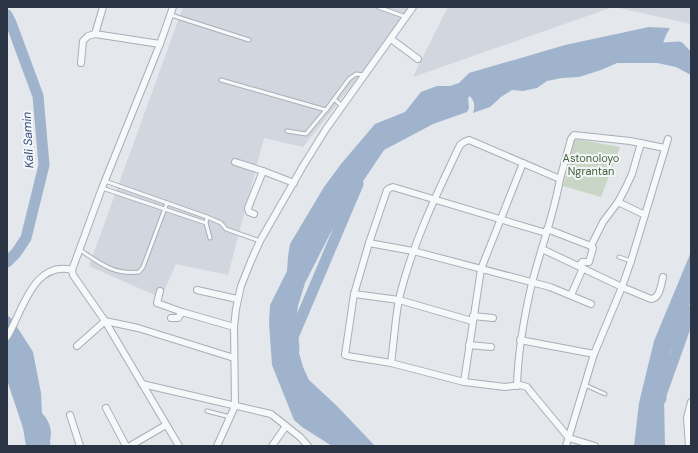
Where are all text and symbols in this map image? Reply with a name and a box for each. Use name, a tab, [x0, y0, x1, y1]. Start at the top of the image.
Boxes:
water label: Kali Samin	[19, 111, 37, 169]
park label: Astonoloyo Ngrantan	[563, 151, 619, 178]

